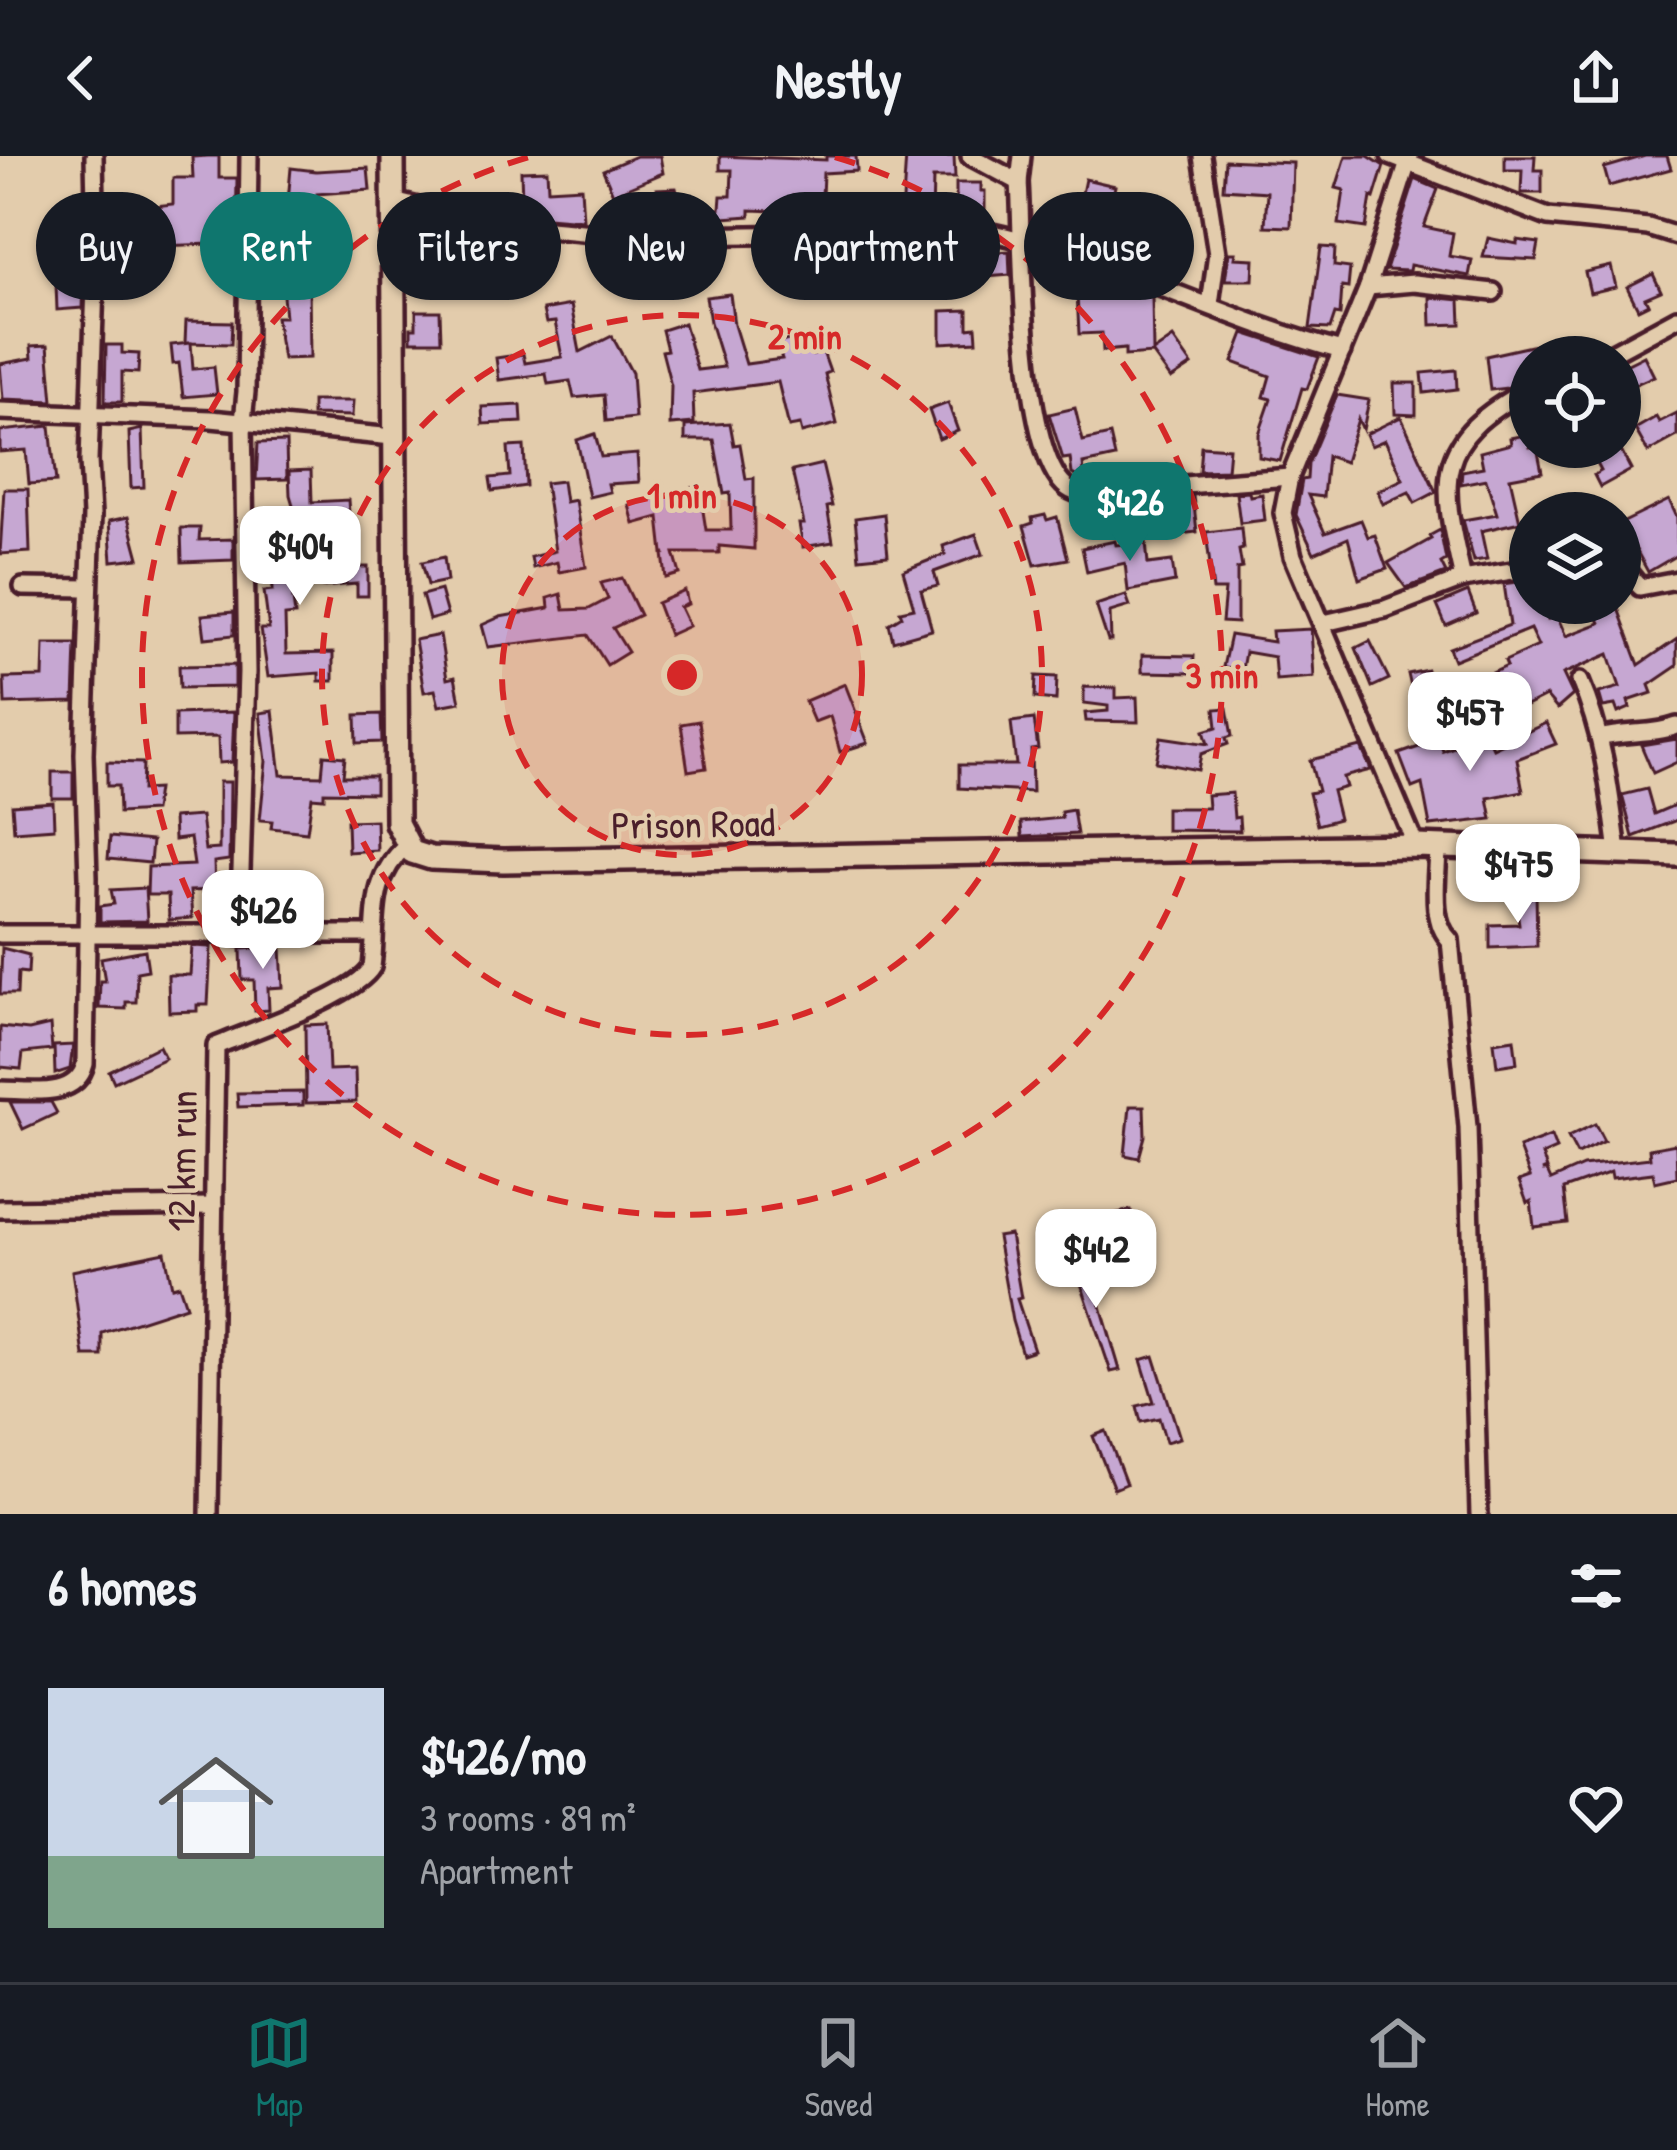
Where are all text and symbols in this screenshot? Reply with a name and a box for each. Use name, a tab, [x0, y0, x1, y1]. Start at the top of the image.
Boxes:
text: Nestly	[775, 42, 902, 115]
icon: back	[48, 45, 114, 111]
icon: share	[1563, 45, 1629, 111]
chip: Buy	[36, 192, 176, 300]
chip: Rent	[200, 192, 353, 300]
chip: Filters	[377, 192, 561, 300]
chip: New	[585, 192, 727, 300]
chip: Apartment	[751, 192, 1000, 300]
chip: House	[1024, 192, 1194, 300]
text: 2 min	[768, 311, 842, 360]
map controls	[1509, 336, 1641, 624]
button: locate	[1509, 336, 1641, 468]
pin: $426	[1059, 462, 1201, 564]
text: 1 min	[647, 470, 717, 519]
text: $426	[1096, 474, 1164, 527]
button: layers	[1509, 492, 1641, 624]
pin: $404	[229, 506, 371, 608]
text: $404	[267, 518, 333, 571]
text: 3 min	[1185, 650, 1259, 699]
centre of rings	[661, 654, 703, 696]
pin: $457	[1399, 672, 1541, 774]
text: $457	[1435, 684, 1505, 737]
street label: Prison Road	[611, 795, 775, 851]
pin: $475	[1447, 824, 1589, 926]
text: $475	[1483, 836, 1553, 889]
pin: $426	[192, 870, 334, 972]
text: $426	[229, 882, 297, 935]
street label: 12 km run	[153, 1090, 209, 1232]
pin: $442	[1025, 1209, 1167, 1311]
text: $442	[1062, 1221, 1130, 1274]
text: 6 homes	[48, 1552, 197, 1621]
icon: filters	[1563, 1553, 1629, 1619]
text: $426/mo	[420, 1721, 586, 1790]
icon: home	[144, 1736, 288, 1880]
icon: heart	[1563, 1775, 1629, 1841]
text: 3 rooms · 89 m²	[420, 1790, 636, 1843]
text: Apartment	[420, 1843, 573, 1896]
tab: Map	[246, 2010, 312, 2126]
tab: Saved	[805, 2010, 872, 2126]
tab: Home	[1365, 2010, 1431, 2126]

